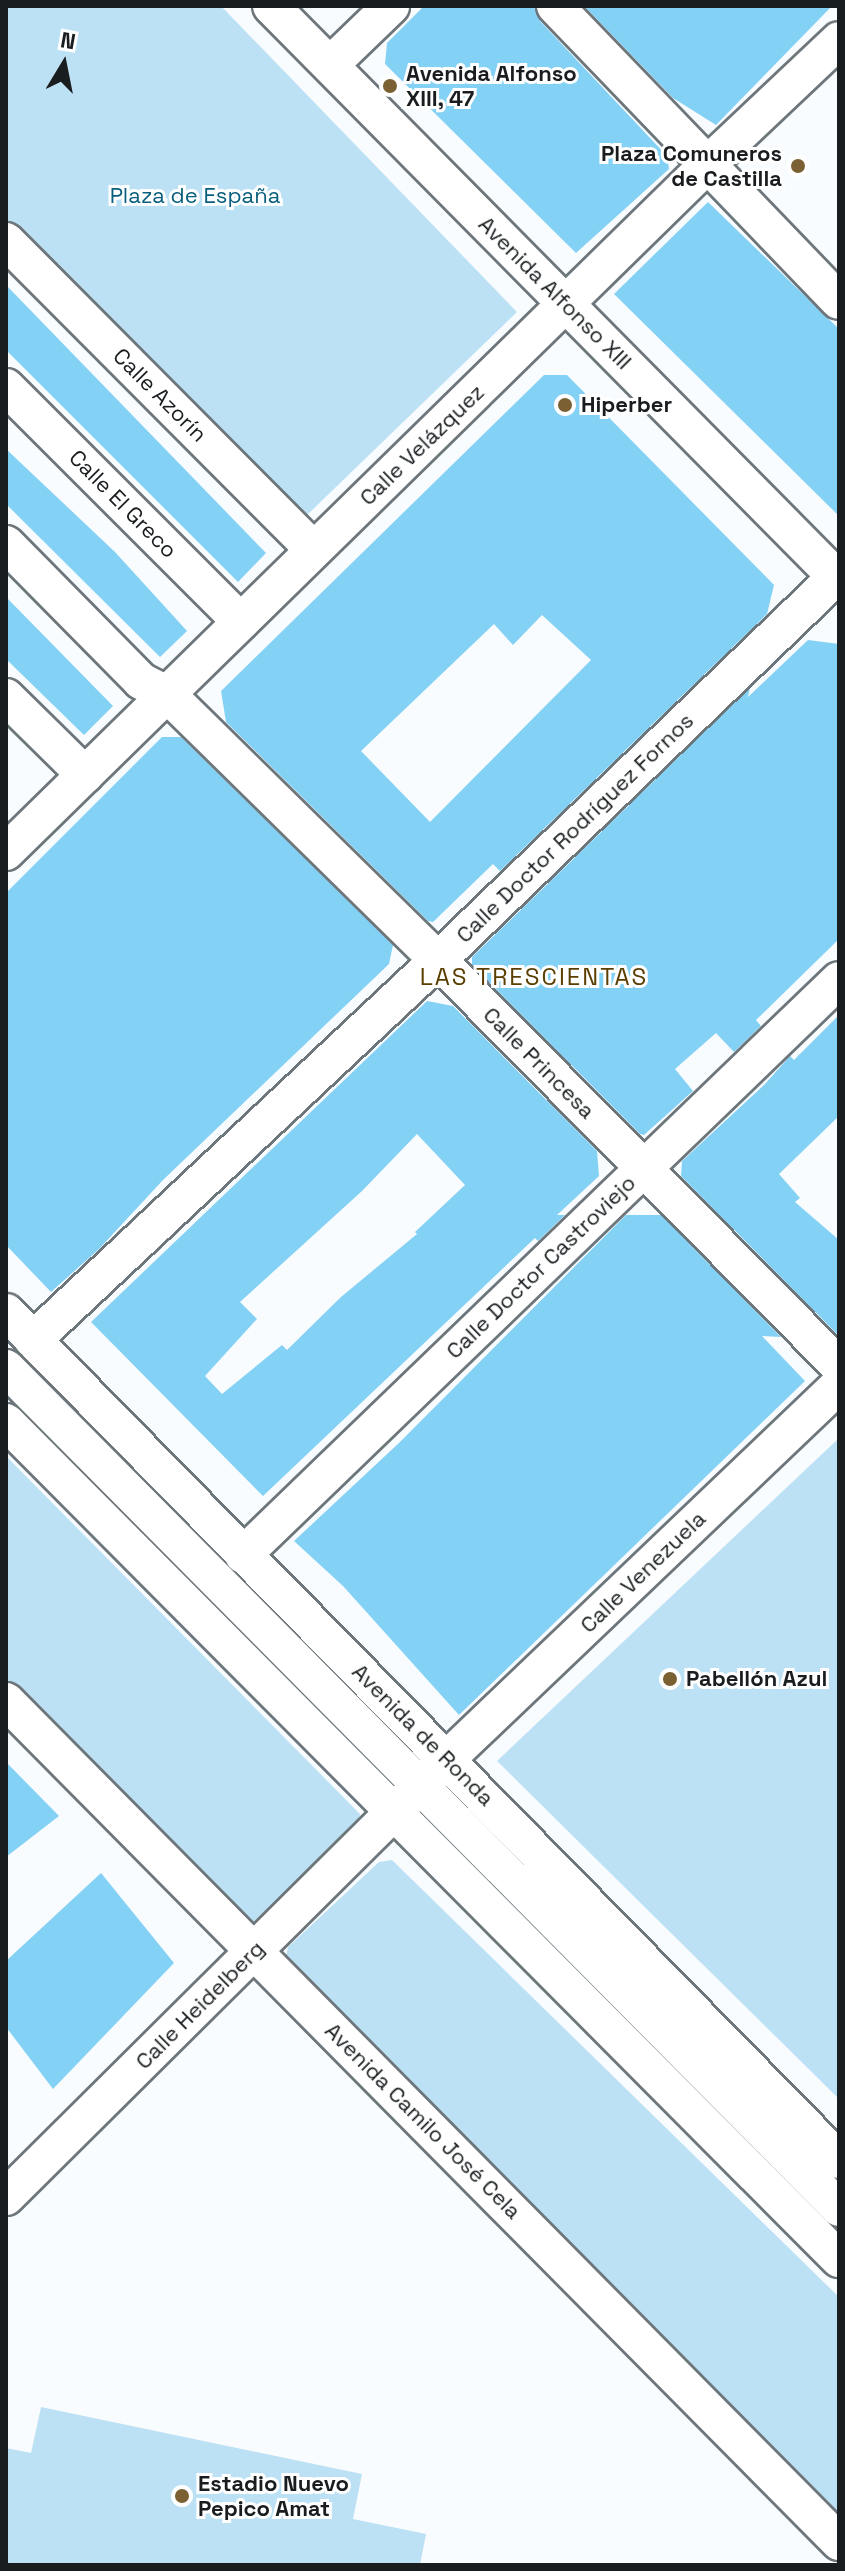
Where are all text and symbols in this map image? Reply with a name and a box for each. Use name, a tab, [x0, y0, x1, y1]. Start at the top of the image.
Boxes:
north arrow	[24, 24, 104, 104]
text: N	[58, 25, 78, 55]
place label: Avenida Alfonso XIII, 47	[406, 60, 577, 112]
marker: Avenida Alfonso XIII, 47	[381, 77, 399, 95]
place label: Plaza Comuneros de Castilla	[601, 140, 782, 192]
marker: Plaza Comuneros de Castilla	[789, 157, 807, 175]
park label: Plaza de España	[110, 183, 280, 209]
street label: Avenida Alfonso XIII	[473, 211, 637, 375]
street label: Calle Azorín	[108, 343, 212, 447]
street label: Calle Velázquez	[354, 379, 490, 511]
place label: Hiperber	[581, 392, 672, 418]
marker: Hiperber	[556, 396, 574, 414]
street label: Calle El Greco	[64, 445, 182, 563]
street label: Calle Doctor Rodríguez Fornos	[451, 708, 699, 948]
district label: LAS TRESCIENTAS	[419, 963, 649, 991]
street label: Calle Princesa	[478, 1002, 600, 1124]
street label: Calle Doctor Castroviejo	[441, 1170, 641, 1364]
street label: Calle Venezuela	[575, 1505, 711, 1639]
street label: Avenida de Ronda	[347, 1659, 499, 1811]
place label: Pabellón Azul	[686, 1666, 828, 1692]
marker: Pabellón Azul	[661, 1670, 679, 1688]
street label: Calle Heidelberg	[130, 1935, 270, 2075]
street label: Avenida Camilo José Cela	[319, 2017, 527, 2225]
place label: Estadio Nuevo Pepico Amat	[198, 2470, 349, 2522]
marker: Estadio Nuevo Pepico Amat	[173, 2487, 191, 2505]

